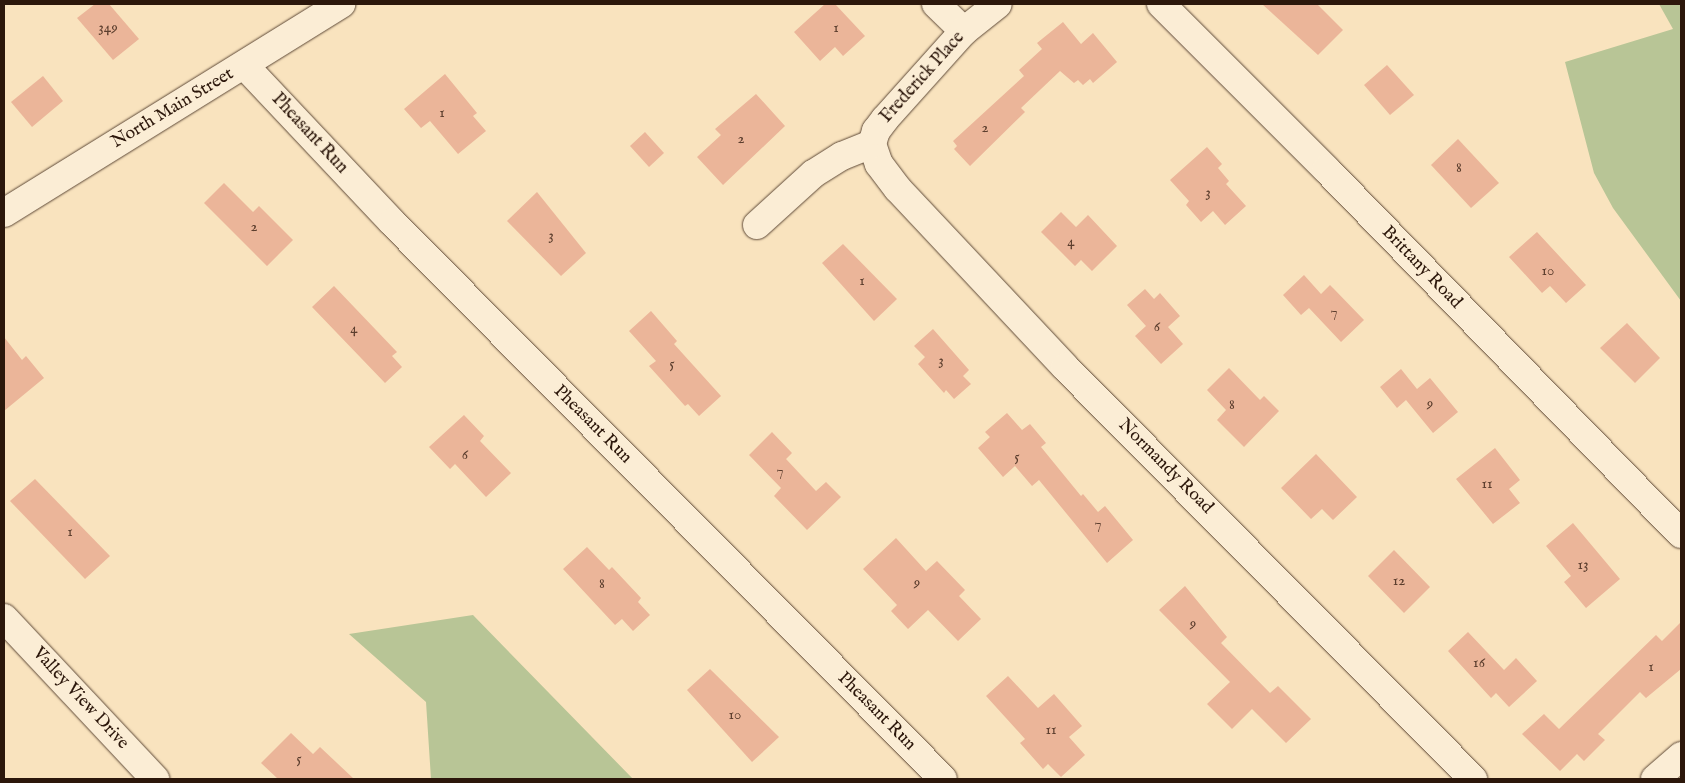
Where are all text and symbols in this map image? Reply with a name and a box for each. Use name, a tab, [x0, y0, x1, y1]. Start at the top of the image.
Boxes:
house number: 349	[98, 19, 118, 37]
house number: 1	[833, 19, 839, 37]
street label: Frederick Place	[876, 28, 970, 128]
street label: North Main Street	[108, 64, 238, 154]
street label: Pheasant Run	[266, 89, 352, 179]
house number: 1	[439, 104, 445, 122]
house number: 2	[981, 119, 989, 137]
house number: 2	[737, 130, 745, 148]
house number: 8	[1456, 159, 1462, 177]
house number: 3	[1205, 184, 1211, 202]
house number: 2	[250, 218, 258, 236]
street label: Brittany Road	[1376, 222, 1466, 314]
house number: 3	[548, 227, 554, 245]
house number: 4	[1067, 233, 1075, 251]
house number: 10	[1542, 262, 1554, 280]
house number: 1	[859, 272, 865, 290]
house number: 7	[1330, 303, 1338, 321]
house number: 6	[1154, 318, 1160, 336]
house number: 4	[350, 320, 358, 338]
house number: 3	[938, 352, 944, 370]
house number: 5	[669, 355, 675, 373]
street label: Pheasant Run	[548, 381, 636, 469]
house number: 9	[1427, 395, 1433, 413]
house number: 8	[1229, 396, 1235, 414]
street label: Normandy Road	[1113, 415, 1217, 519]
house number: 6	[462, 446, 468, 464]
house number: 5	[1014, 448, 1020, 466]
house number: 7	[776, 462, 784, 480]
house number: 11	[1481, 475, 1493, 493]
house number: 7	[1094, 515, 1102, 533]
house number: 1	[67, 523, 73, 541]
house number: 13	[1577, 556, 1589, 574]
house number: 12	[1393, 572, 1405, 590]
house number: 9	[914, 574, 920, 592]
house number: 8	[599, 575, 605, 593]
house number: 9	[1190, 615, 1196, 633]
street label: Valley View Drive	[27, 643, 133, 755]
house number: 16	[1473, 654, 1485, 672]
house number: 1	[1648, 658, 1654, 676]
street label: Pheasant Run	[832, 668, 920, 756]
house number: 10	[729, 706, 741, 724]
house number: 11	[1045, 721, 1057, 739]
house number: 5	[296, 750, 302, 768]

